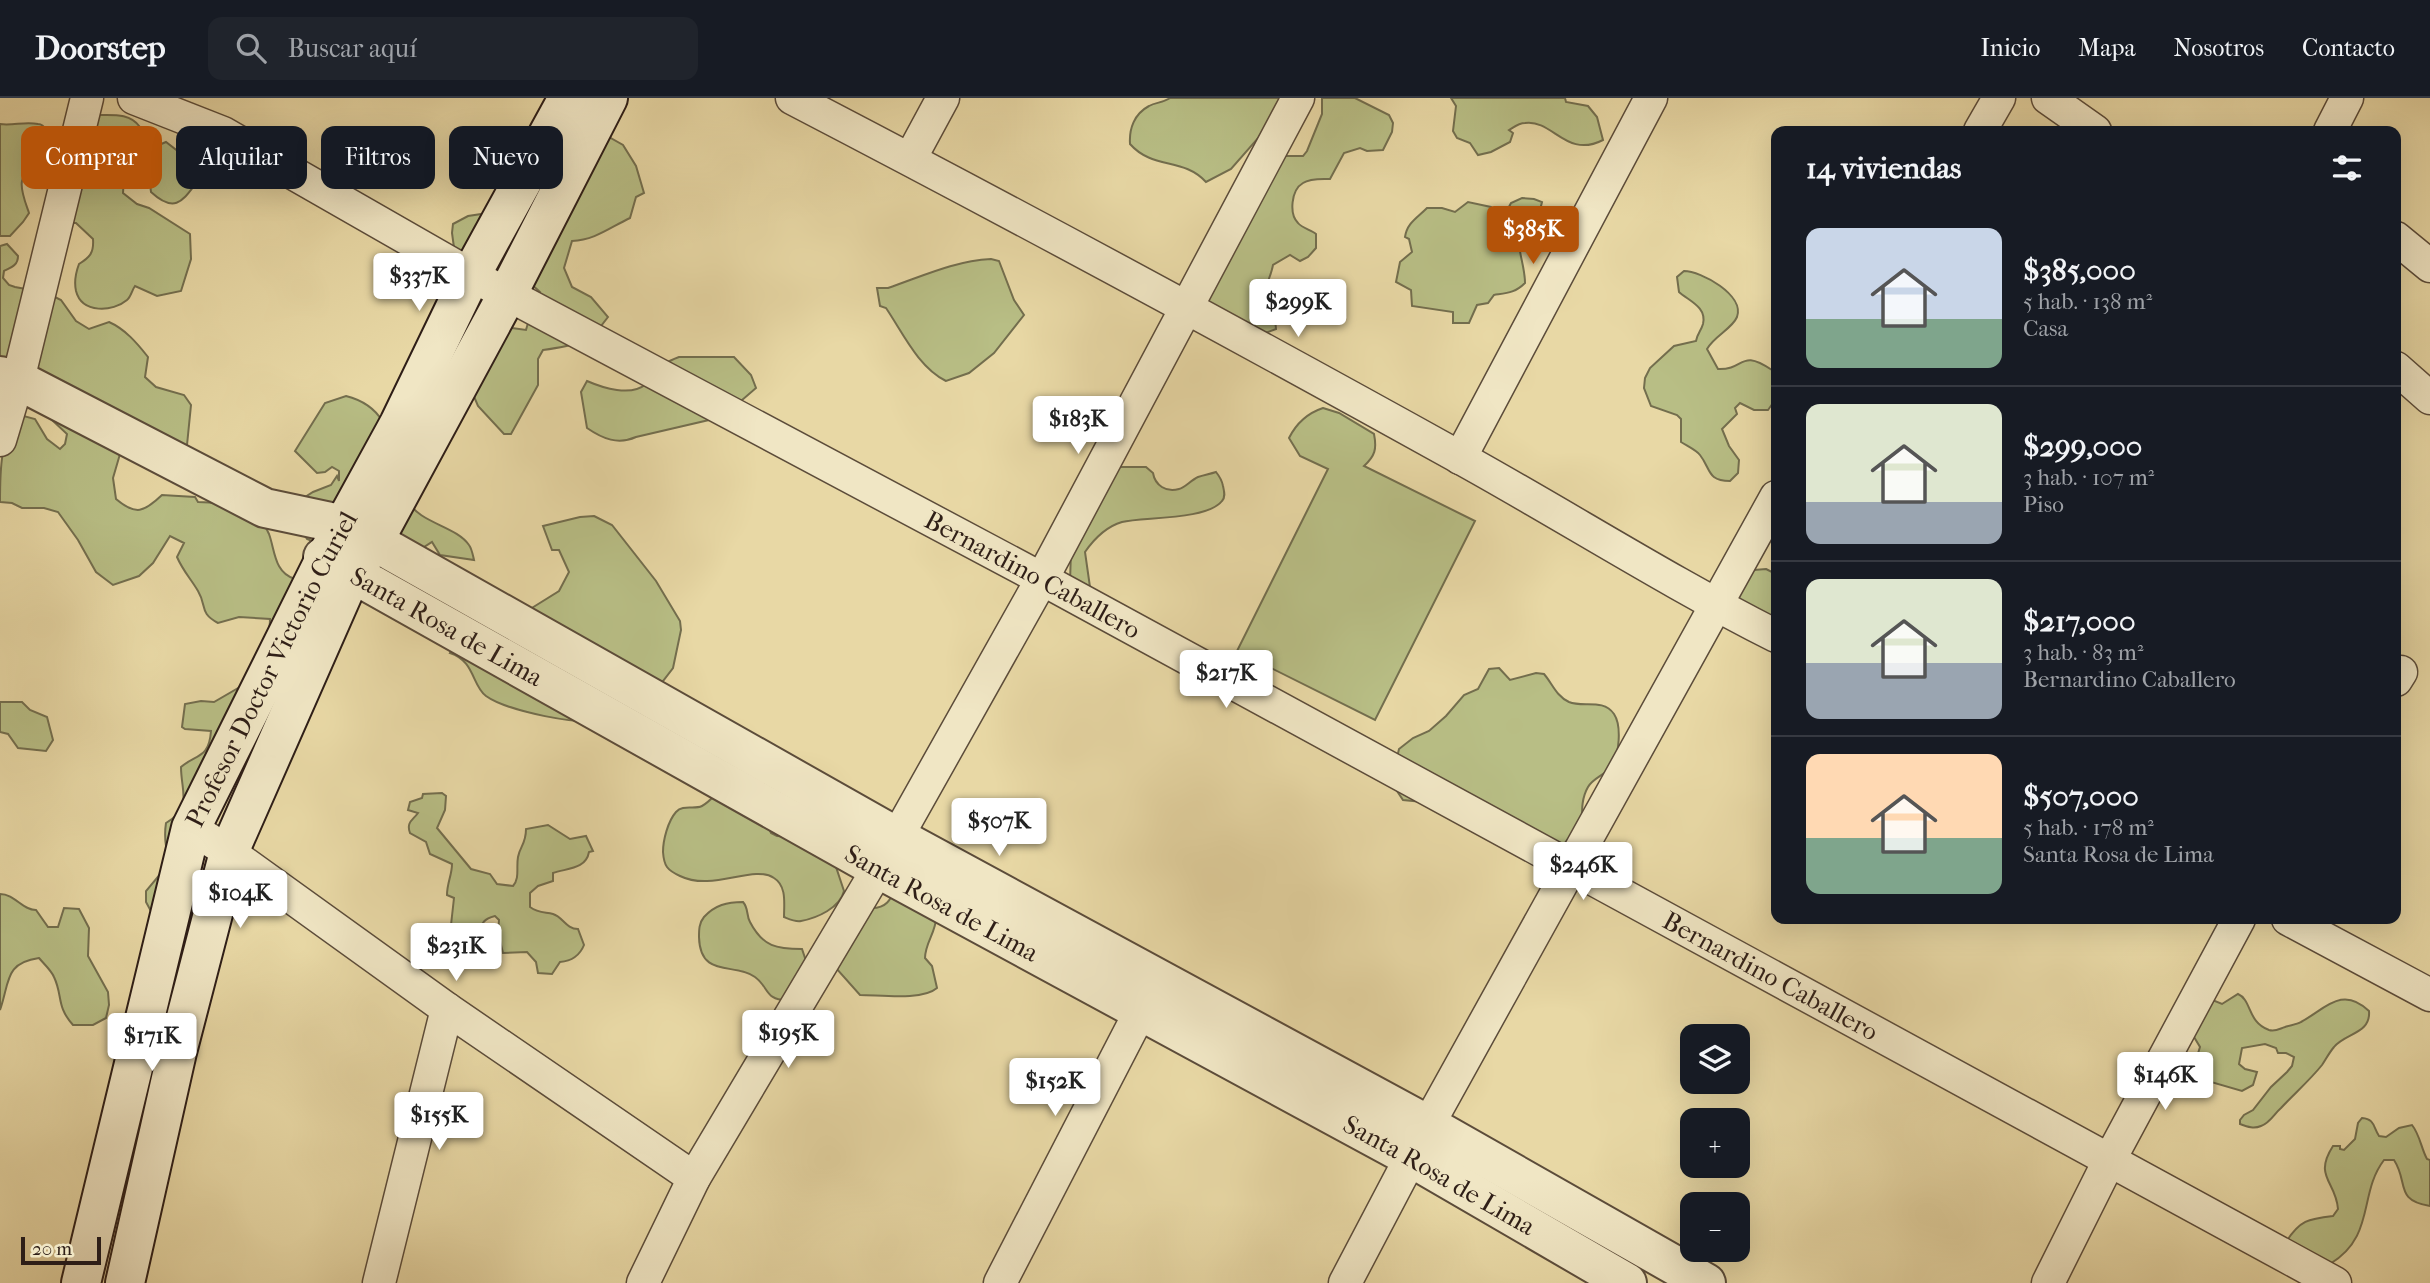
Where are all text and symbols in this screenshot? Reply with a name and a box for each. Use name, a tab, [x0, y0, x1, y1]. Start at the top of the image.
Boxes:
search box	[208, 17, 698, 80]
text: Doorstep	[35, 29, 166, 68]
icon: search	[232, 29, 270, 67]
text: Buscar aquí	[288, 33, 417, 64]
text: Inicio	[1980, 34, 2040, 62]
text: Mapa	[2078, 34, 2136, 62]
text: Nosotros	[2174, 34, 2264, 62]
text: Contacto	[2302, 34, 2395, 62]
chip: Comprar	[21, 126, 162, 189]
chip: Alquilar	[176, 126, 307, 189]
chip: Filtros	[321, 126, 435, 189]
chip: Nuevo	[449, 126, 563, 189]
icon: filters	[2328, 149, 2366, 187]
text: 14 viviendas	[1806, 151, 1961, 186]
pin: $385K	[1484, 206, 1582, 266]
text: $385K	[1503, 215, 1563, 242]
text: $385,000	[2023, 253, 2136, 288]
pin: $337K	[370, 254, 468, 313]
icon: home	[1862, 256, 1946, 340]
text: $337K	[389, 262, 449, 289]
pin: $299K	[1249, 280, 1347, 339]
text: $299K	[1265, 288, 1331, 315]
text: 5 hab. · 138 m²	[2023, 288, 2152, 315]
text: Casa	[2023, 315, 2068, 342]
pin: $183K	[1029, 396, 1127, 456]
text: $183K	[1049, 405, 1107, 432]
text: $299,000	[2023, 429, 2142, 464]
icon: home	[1862, 432, 1946, 516]
text: 3 hab. · 107 m²	[2023, 464, 2154, 491]
text: Piso	[2023, 491, 2064, 518]
street label: Bernardino Caballero	[919, 504, 1146, 645]
street label: Profesor Doctor Victorio Curiel	[179, 506, 364, 832]
street label: Santa Rosa de Lima	[345, 560, 549, 693]
text: $217,000	[2023, 604, 2135, 639]
icon: home	[1862, 607, 1946, 691]
text: 3 hab. · 83 m²	[2023, 639, 2143, 666]
pin: $217K	[1177, 650, 1275, 710]
text: $217K	[1196, 659, 1256, 686]
text: Bernardino Caballero	[2023, 666, 2236, 693]
text: $507,000	[2023, 779, 2139, 814]
icon: home	[1862, 782, 1946, 866]
pin: $507K	[950, 798, 1048, 858]
text: $507K	[967, 807, 1031, 834]
text: 5 hab. · 178 m²	[2023, 814, 2154, 841]
street label: Santa Rosa de Lima	[840, 838, 1045, 969]
text: Santa Rosa de Lima	[2023, 841, 2214, 868]
pin: $246K	[1534, 842, 1632, 902]
text: $246K	[1549, 851, 1617, 878]
pin: $104K	[191, 870, 289, 930]
text: $104K	[208, 879, 272, 906]
street label: Bernardino Caballero	[1658, 905, 1884, 1047]
pin: $231K	[407, 924, 505, 983]
text: $231K	[427, 932, 485, 959]
pin: $195K	[739, 1010, 837, 1070]
pin: $171K	[103, 1014, 201, 1073]
text: $195K	[758, 1019, 818, 1046]
text: $171K	[124, 1022, 180, 1049]
map controls	[1680, 1024, 1750, 1262]
button: layers	[1680, 1024, 1750, 1094]
pin: $146K	[2116, 1052, 2214, 1112]
pin: $152K	[1006, 1058, 1104, 1118]
text: $146K	[2133, 1061, 2197, 1088]
text: $152K	[1025, 1067, 1085, 1094]
pin: $155K	[390, 1093, 488, 1152]
text: $155K	[410, 1101, 468, 1128]
street label: Santa Rosa de Lima	[1338, 1108, 1542, 1242]
button: +	[1680, 1108, 1750, 1178]
button: −	[1680, 1192, 1750, 1262]
scale bar	[21, 1234, 102, 1266]
text: 20 m	[32, 1238, 72, 1260]

